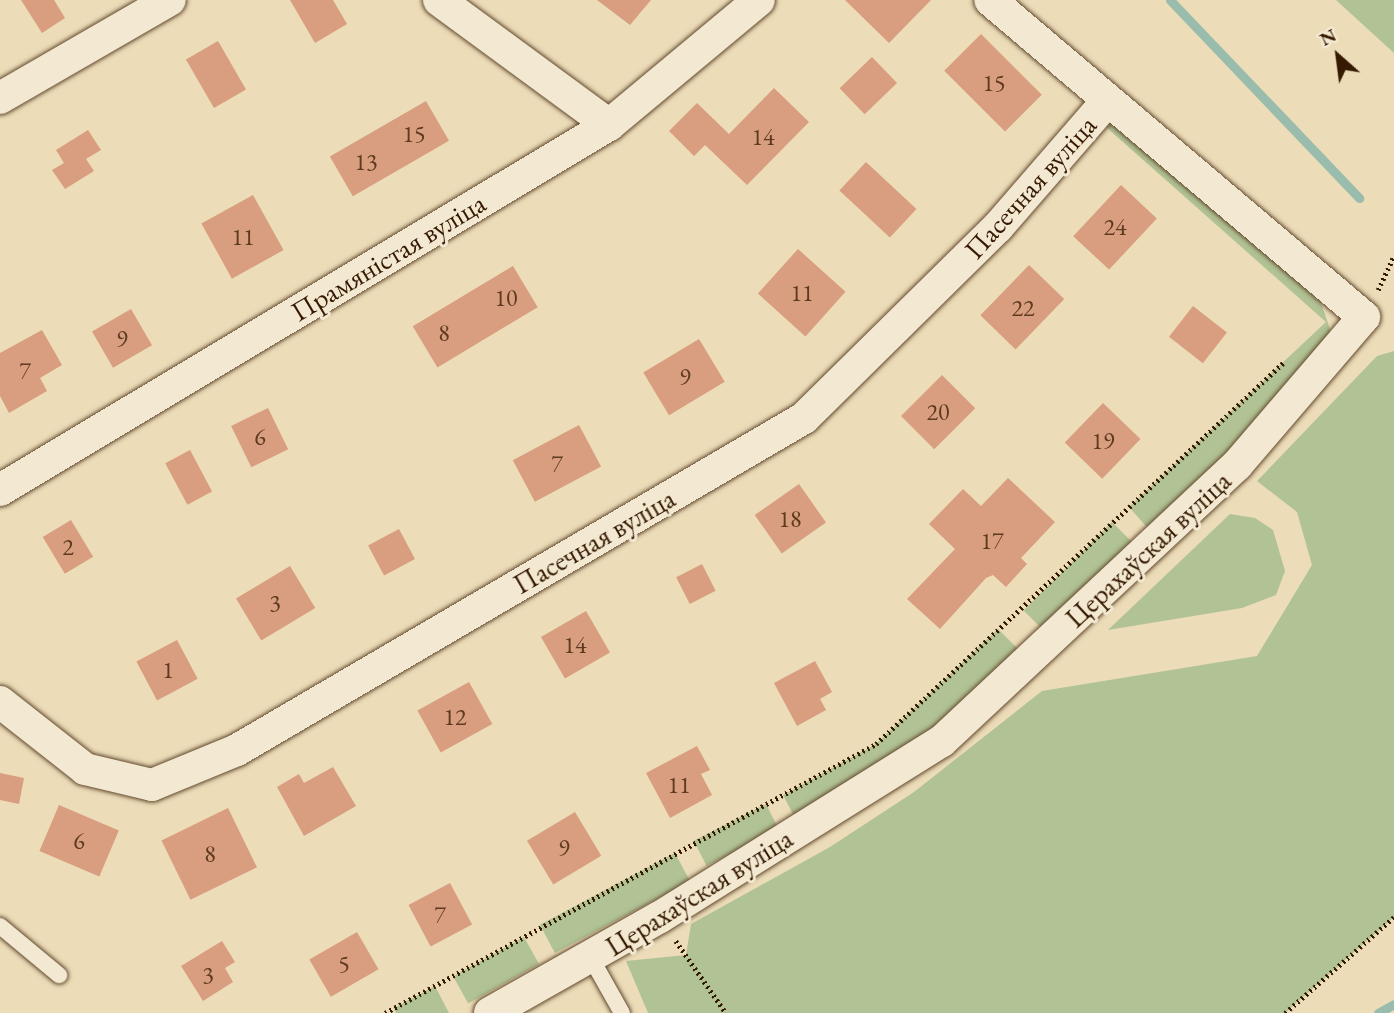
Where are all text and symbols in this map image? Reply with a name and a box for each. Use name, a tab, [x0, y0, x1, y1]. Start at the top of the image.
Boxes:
north arrow	[1303, 21, 1373, 91]
text: N	[1315, 22, 1341, 52]
house number: 15	[982, 69, 1006, 97]
street label: Пасечная вуліца	[957, 108, 1103, 266]
house number: 15	[402, 120, 426, 148]
house number: 14	[751, 123, 775, 151]
house number: 13	[354, 148, 378, 176]
street label: Прамяністая вуліца	[285, 186, 491, 328]
house number: 24	[1103, 213, 1127, 241]
house number: 11	[231, 223, 255, 251]
house number: 11	[790, 279, 814, 307]
house number: 10	[494, 284, 518, 312]
house number: 22	[1011, 294, 1035, 322]
house number: 8	[438, 319, 450, 347]
house number: 9	[116, 325, 128, 353]
house number: 7	[19, 357, 31, 385]
house number: 9	[679, 363, 691, 391]
house number: 20	[926, 398, 950, 426]
house number: 6	[254, 423, 266, 451]
house number: 19	[1091, 427, 1115, 455]
house number: 7	[551, 450, 563, 478]
street label: Церахаўская вуліца	[1058, 464, 1238, 634]
street label: Пасечная вуліца	[507, 481, 681, 601]
house number: 18	[778, 505, 802, 533]
house number: 17	[980, 527, 1004, 555]
house number: 2	[62, 533, 74, 561]
house number: 3	[269, 589, 281, 617]
house number: 14	[563, 631, 587, 659]
house number: 1	[162, 656, 174, 684]
house number: 12	[443, 703, 467, 731]
house number: 11	[667, 771, 691, 799]
street label: Церахаўская вуліца	[599, 821, 799, 963]
house number: 6	[73, 827, 85, 855]
house number: 9	[558, 834, 570, 862]
house number: 8	[204, 840, 216, 868]
house number: 7	[434, 901, 446, 929]
house number: 5	[338, 950, 350, 978]
house number: 3	[202, 961, 214, 989]

